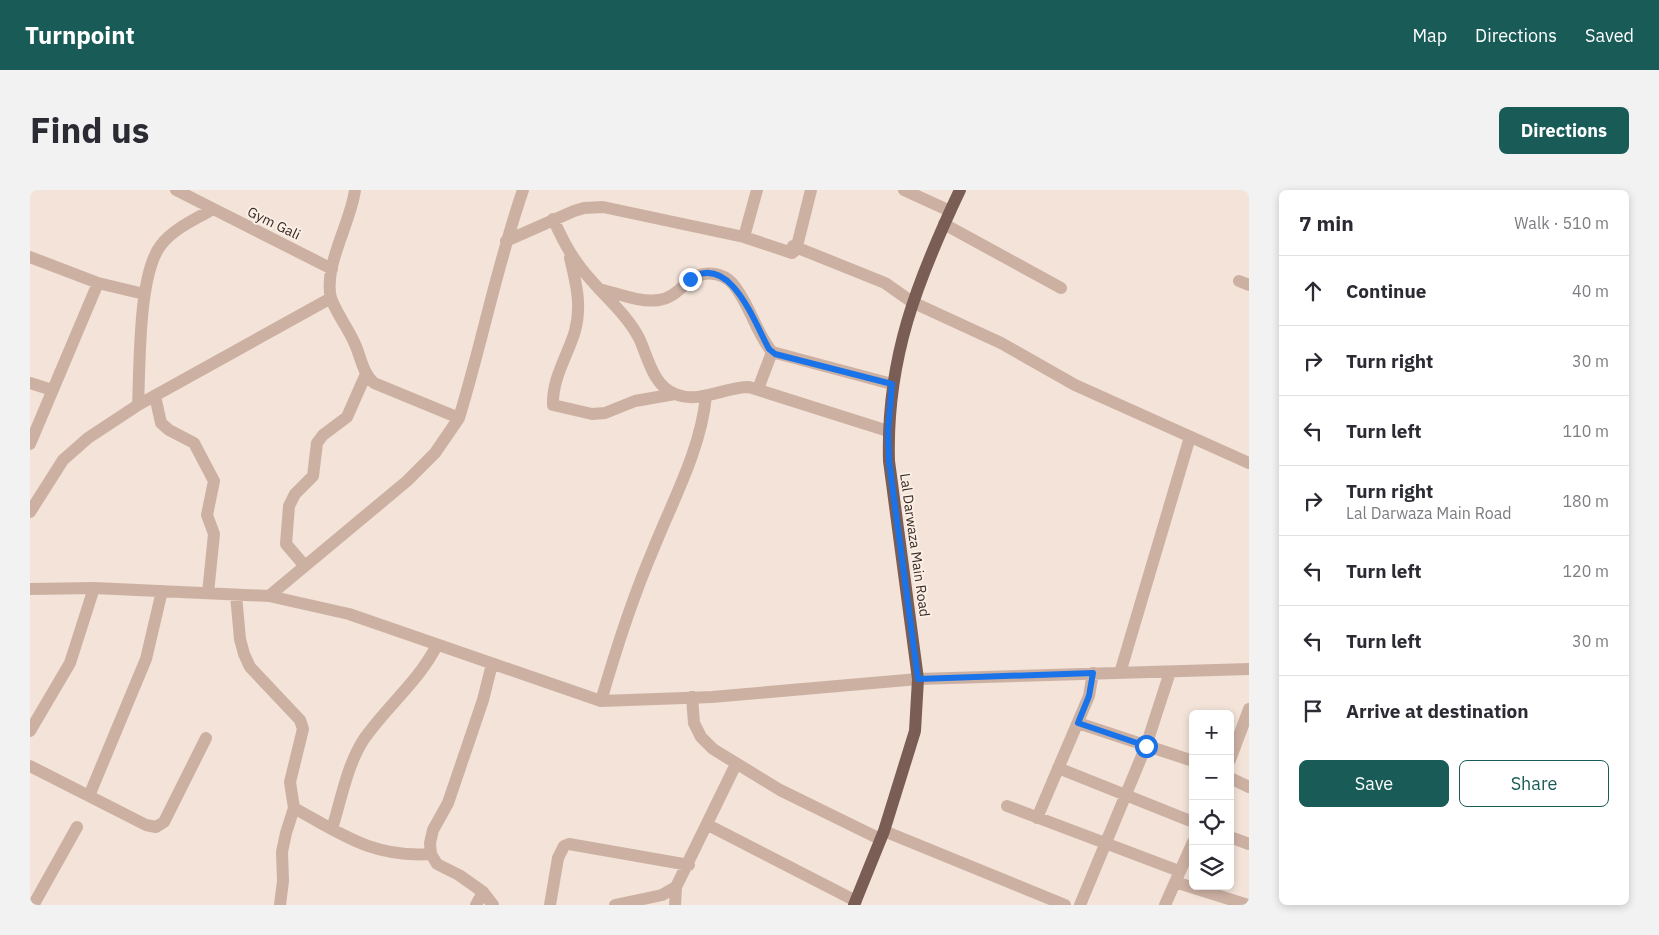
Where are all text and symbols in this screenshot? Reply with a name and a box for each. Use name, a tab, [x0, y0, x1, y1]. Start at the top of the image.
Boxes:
text: Turnpoint	[25, 19, 135, 51]
text: Map	[1412, 24, 1447, 47]
text: Directions	[1475, 24, 1557, 47]
text: Saved	[1585, 24, 1634, 47]
text: Find us	[30, 107, 149, 153]
button: Directions	[1499, 107, 1629, 154]
street label: Gym Gali	[245, 202, 303, 244]
text: 7 min	[1299, 209, 1354, 237]
text: Walk · 510 m	[1514, 213, 1609, 233]
route end	[679, 268, 702, 291]
icon: ahead	[1299, 277, 1327, 305]
text: Continue	[1346, 279, 1426, 303]
text: 40 m	[1572, 281, 1609, 301]
icon: right	[1299, 347, 1327, 375]
text: Turn right	[1346, 349, 1433, 373]
text: 30 m	[1572, 351, 1609, 371]
icon: left	[1299, 417, 1327, 445]
text: Turn left	[1346, 419, 1422, 443]
text: 110 m	[1562, 421, 1609, 441]
street label: Lal Darwaza Main Road	[896, 472, 934, 618]
text: Turn right	[1346, 479, 1433, 503]
icon: right	[1299, 487, 1327, 515]
text: 180 m	[1562, 491, 1609, 511]
text: Lal Darwaza Main Road	[1346, 503, 1512, 523]
icon: left	[1299, 557, 1327, 585]
text: Turn left	[1346, 559, 1422, 583]
text: 120 m	[1562, 561, 1609, 581]
icon: left	[1299, 627, 1327, 655]
text: Turn left	[1346, 629, 1422, 653]
text: 30 m	[1572, 631, 1609, 651]
icon: arrive	[1299, 697, 1327, 725]
text: Arrive at destination	[1346, 699, 1529, 723]
map controls	[1189, 710, 1234, 890]
button: +	[1189, 710, 1234, 755]
route start	[1135, 735, 1158, 758]
button: −	[1189, 755, 1234, 800]
button: Save	[1299, 760, 1449, 807]
button: Share	[1459, 760, 1609, 807]
button: locate	[1189, 800, 1234, 845]
button: layers	[1189, 845, 1234, 890]

